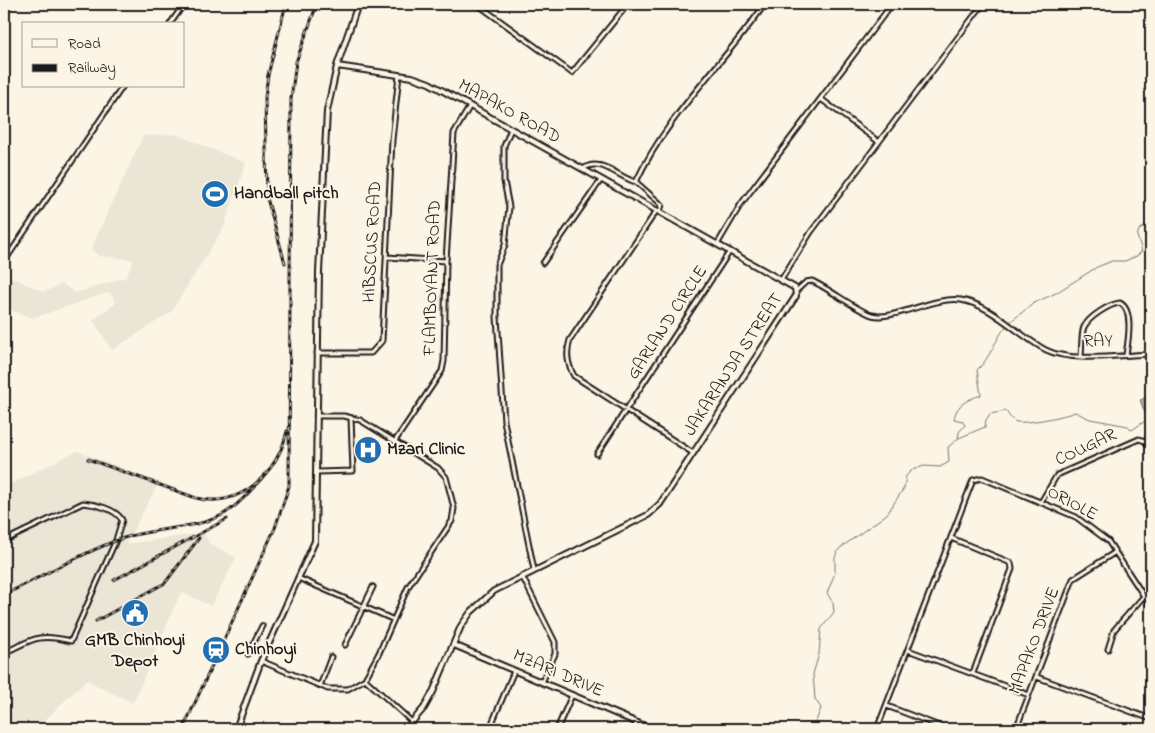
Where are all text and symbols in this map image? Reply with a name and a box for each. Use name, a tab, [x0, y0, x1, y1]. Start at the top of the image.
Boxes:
legend	[22, 22, 185, 88]
text: Road	[68, 33, 101, 55]
text: Railway	[68, 57, 116, 80]
street label: MAPAKO ROAD	[453, 73, 565, 151]
sports icon: Handball pitch	[200, 179, 230, 209]
street label: HIBSCUS ROAD	[357, 180, 389, 304]
place label: Handball pitch	[234, 181, 339, 207]
street label: FLAMBOYANT ROAD	[417, 200, 449, 357]
street label: GARLAND CIRCLE	[621, 261, 715, 385]
street label: JAKARANDA STREAT	[678, 288, 790, 442]
street label: RAY	[1083, 329, 1114, 355]
street label: COUGAR	[1051, 422, 1121, 473]
hospital icon: Mzari Clinic	[353, 435, 383, 465]
place label: Mzari Clinic	[387, 437, 466, 463]
street label: ORIOLE	[1042, 480, 1102, 528]
street label: MAPAKO DRIVE	[1003, 583, 1067, 698]
public building icon: GMB Chinhoyi Depot	[120, 598, 150, 628]
place label: GMB Chinhoyi Depot	[85, 628, 185, 675]
station icon: Chinhoyi	[201, 635, 231, 665]
place label: Chinhoyi	[235, 637, 297, 664]
street label: MZARI DRIVE	[508, 643, 608, 705]

